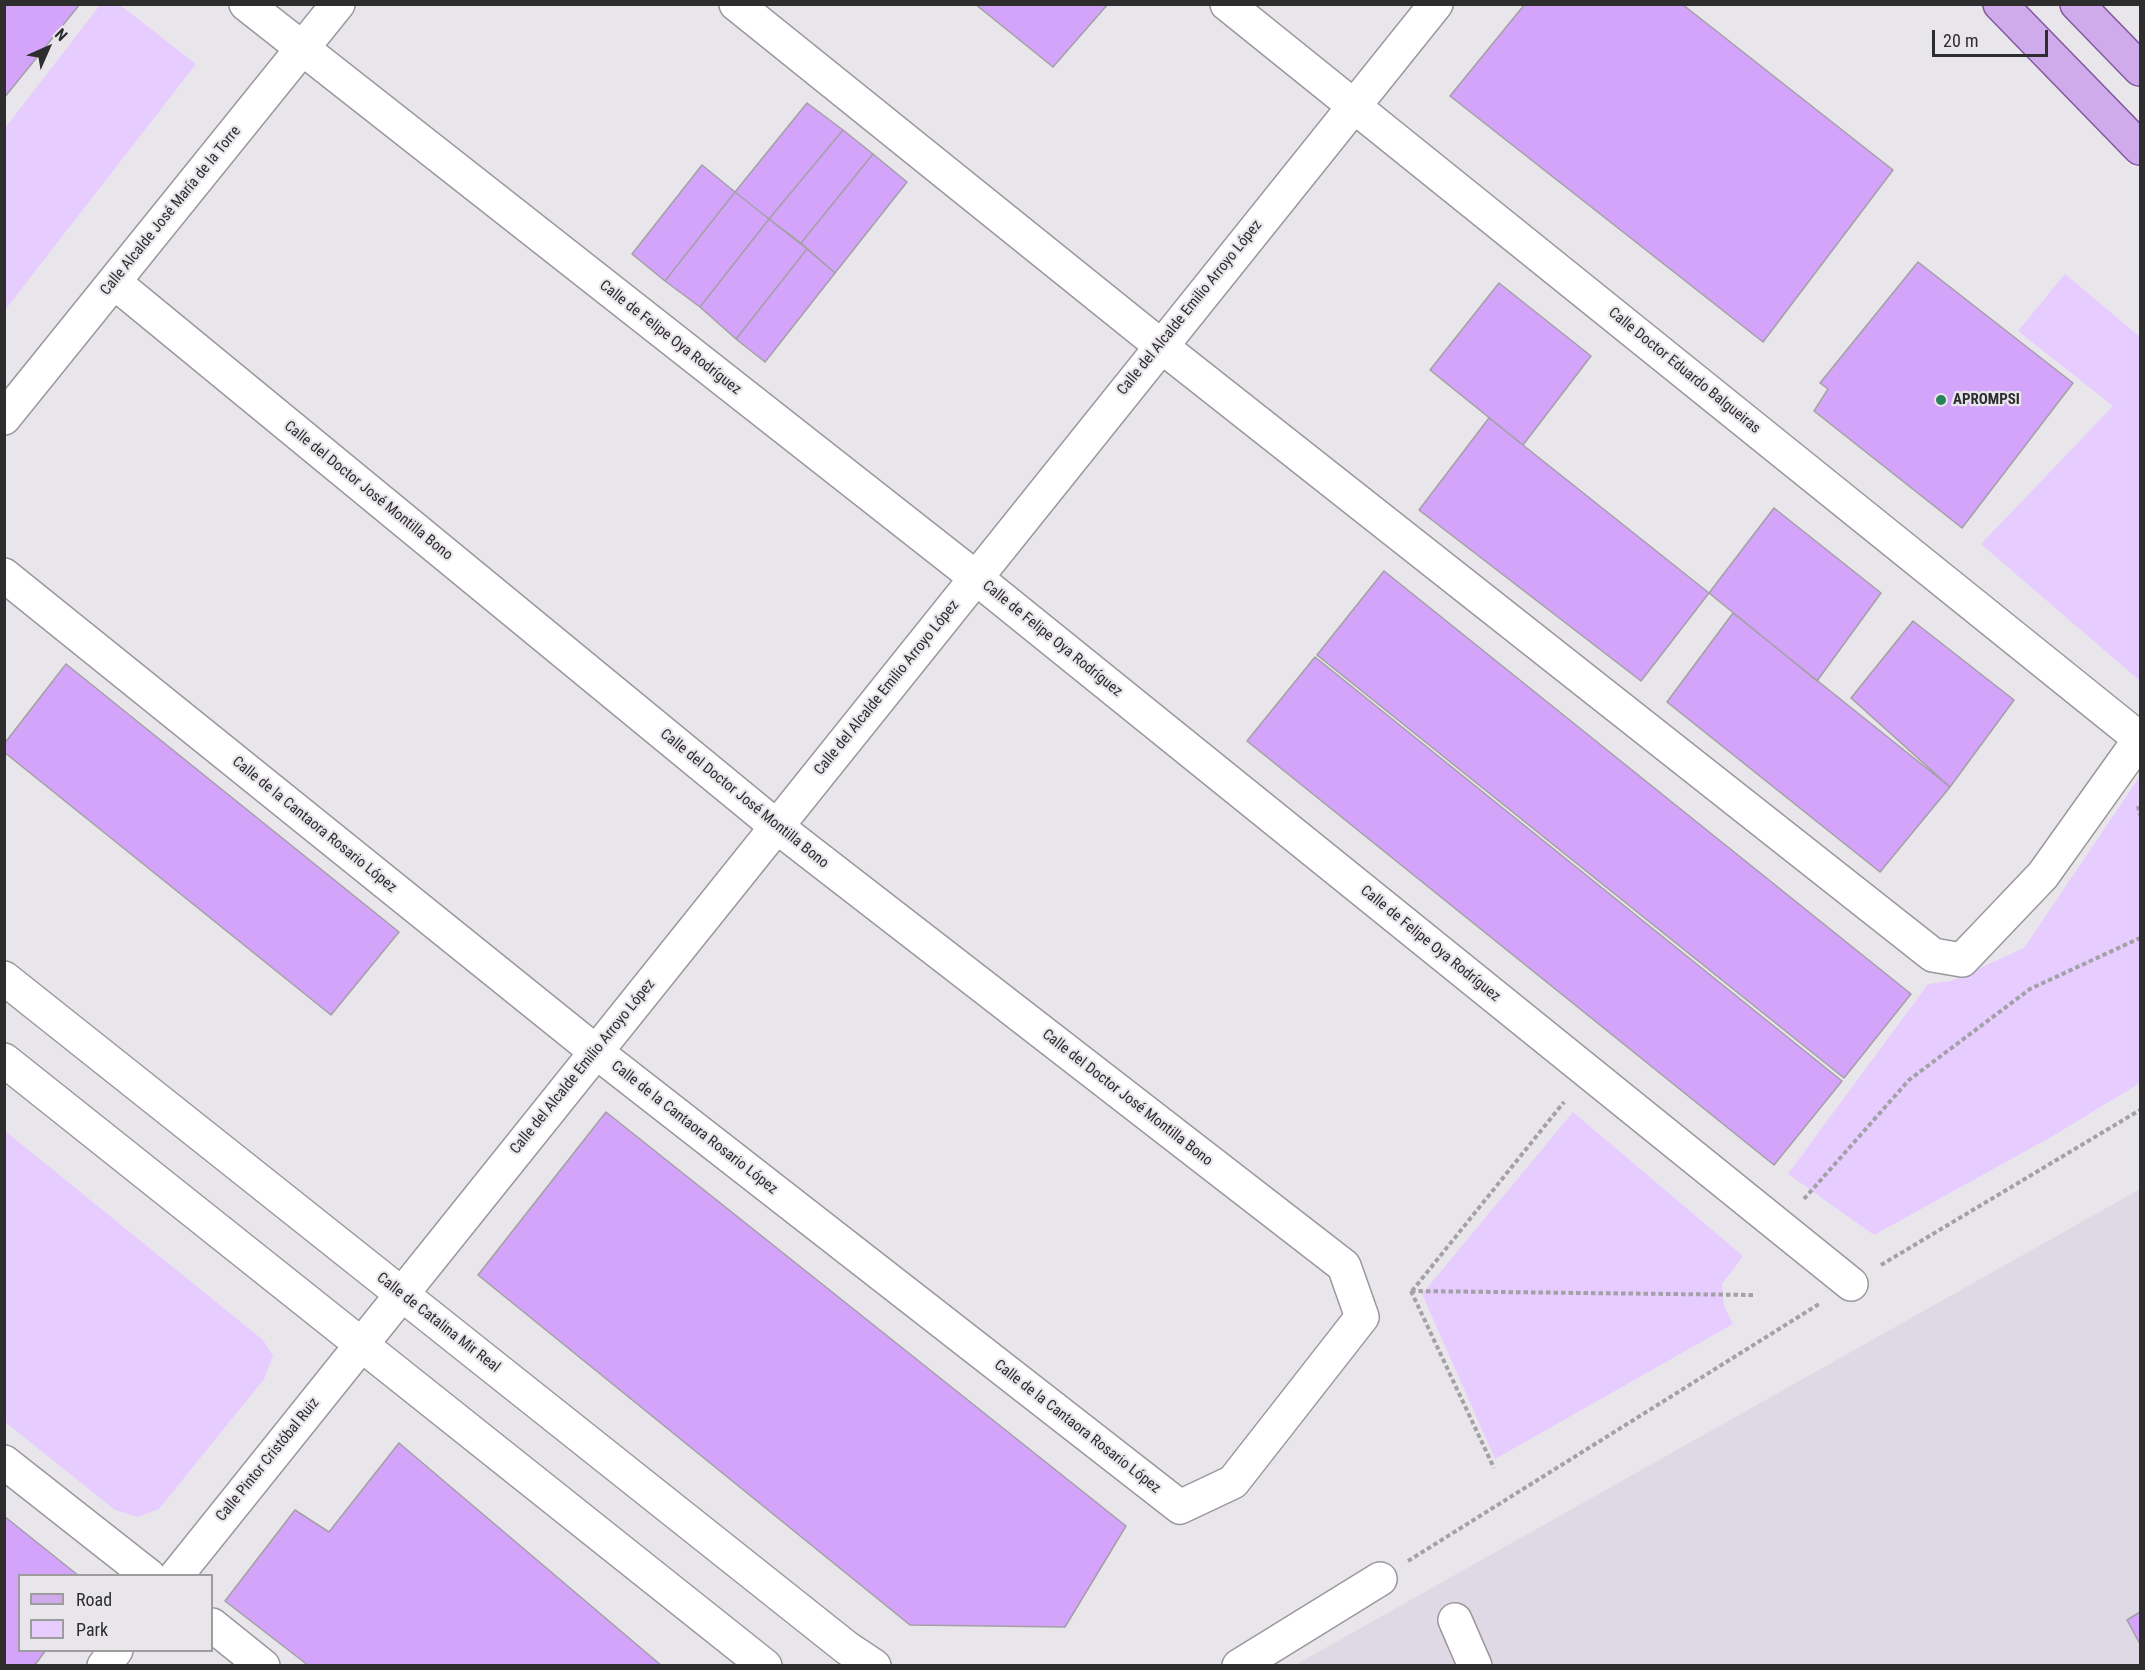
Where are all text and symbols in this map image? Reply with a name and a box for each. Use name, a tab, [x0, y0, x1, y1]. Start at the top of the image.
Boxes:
north arrow	[18, 18, 78, 78]
scale bar	[1935, 18, 2050, 56]
text: N	[51, 25, 71, 45]
text: 20 m	[1943, 30, 1978, 51]
street label: Calle Alcalde José María de la Torre	[97, 123, 245, 299]
street label: Calle del Alcalde Emilio Arroyo López	[1114, 217, 1266, 399]
street label: Calle de Felipe Oya Rodríguez	[596, 277, 744, 399]
street label: Calle Doctor Eduardo Balgueiras	[1604, 304, 1764, 438]
place label: APROMPSI	[1953, 391, 2020, 409]
marker: APROMPSI	[1934, 393, 1948, 407]
street label: Calle del Doctor José Montilla Bono	[280, 417, 456, 565]
street label: Calle de Felipe Oya Rodríguez	[978, 577, 1126, 701]
street label: Calle del Alcalde Emilio Arroyo López	[811, 597, 963, 779]
street label: Calle del Doctor José Montilla Bono	[656, 725, 832, 873]
street label: Calle de la Cantaora Rosario López	[228, 753, 400, 897]
street label: Calle de Felipe Oya Rodríguez	[1356, 882, 1504, 1006]
street label: Calle del Alcalde Emilio Arroyo López	[507, 976, 659, 1158]
street label: Calle del Doctor José Montilla Bono	[1038, 1026, 1216, 1170]
street label: Calle de la Cantaora Rosario López	[607, 1057, 781, 1199]
street label: Calle de Catalina Mir Real	[373, 1269, 503, 1377]
street label: Calle de la Cantaora Rosario López	[990, 1356, 1164, 1498]
street label: Calle Pintor Cristóbal Ruiz	[213, 1395, 323, 1525]
legend	[18, 1574, 213, 1652]
text: Road	[76, 1589, 112, 1610]
text: Park	[76, 1619, 108, 1640]

